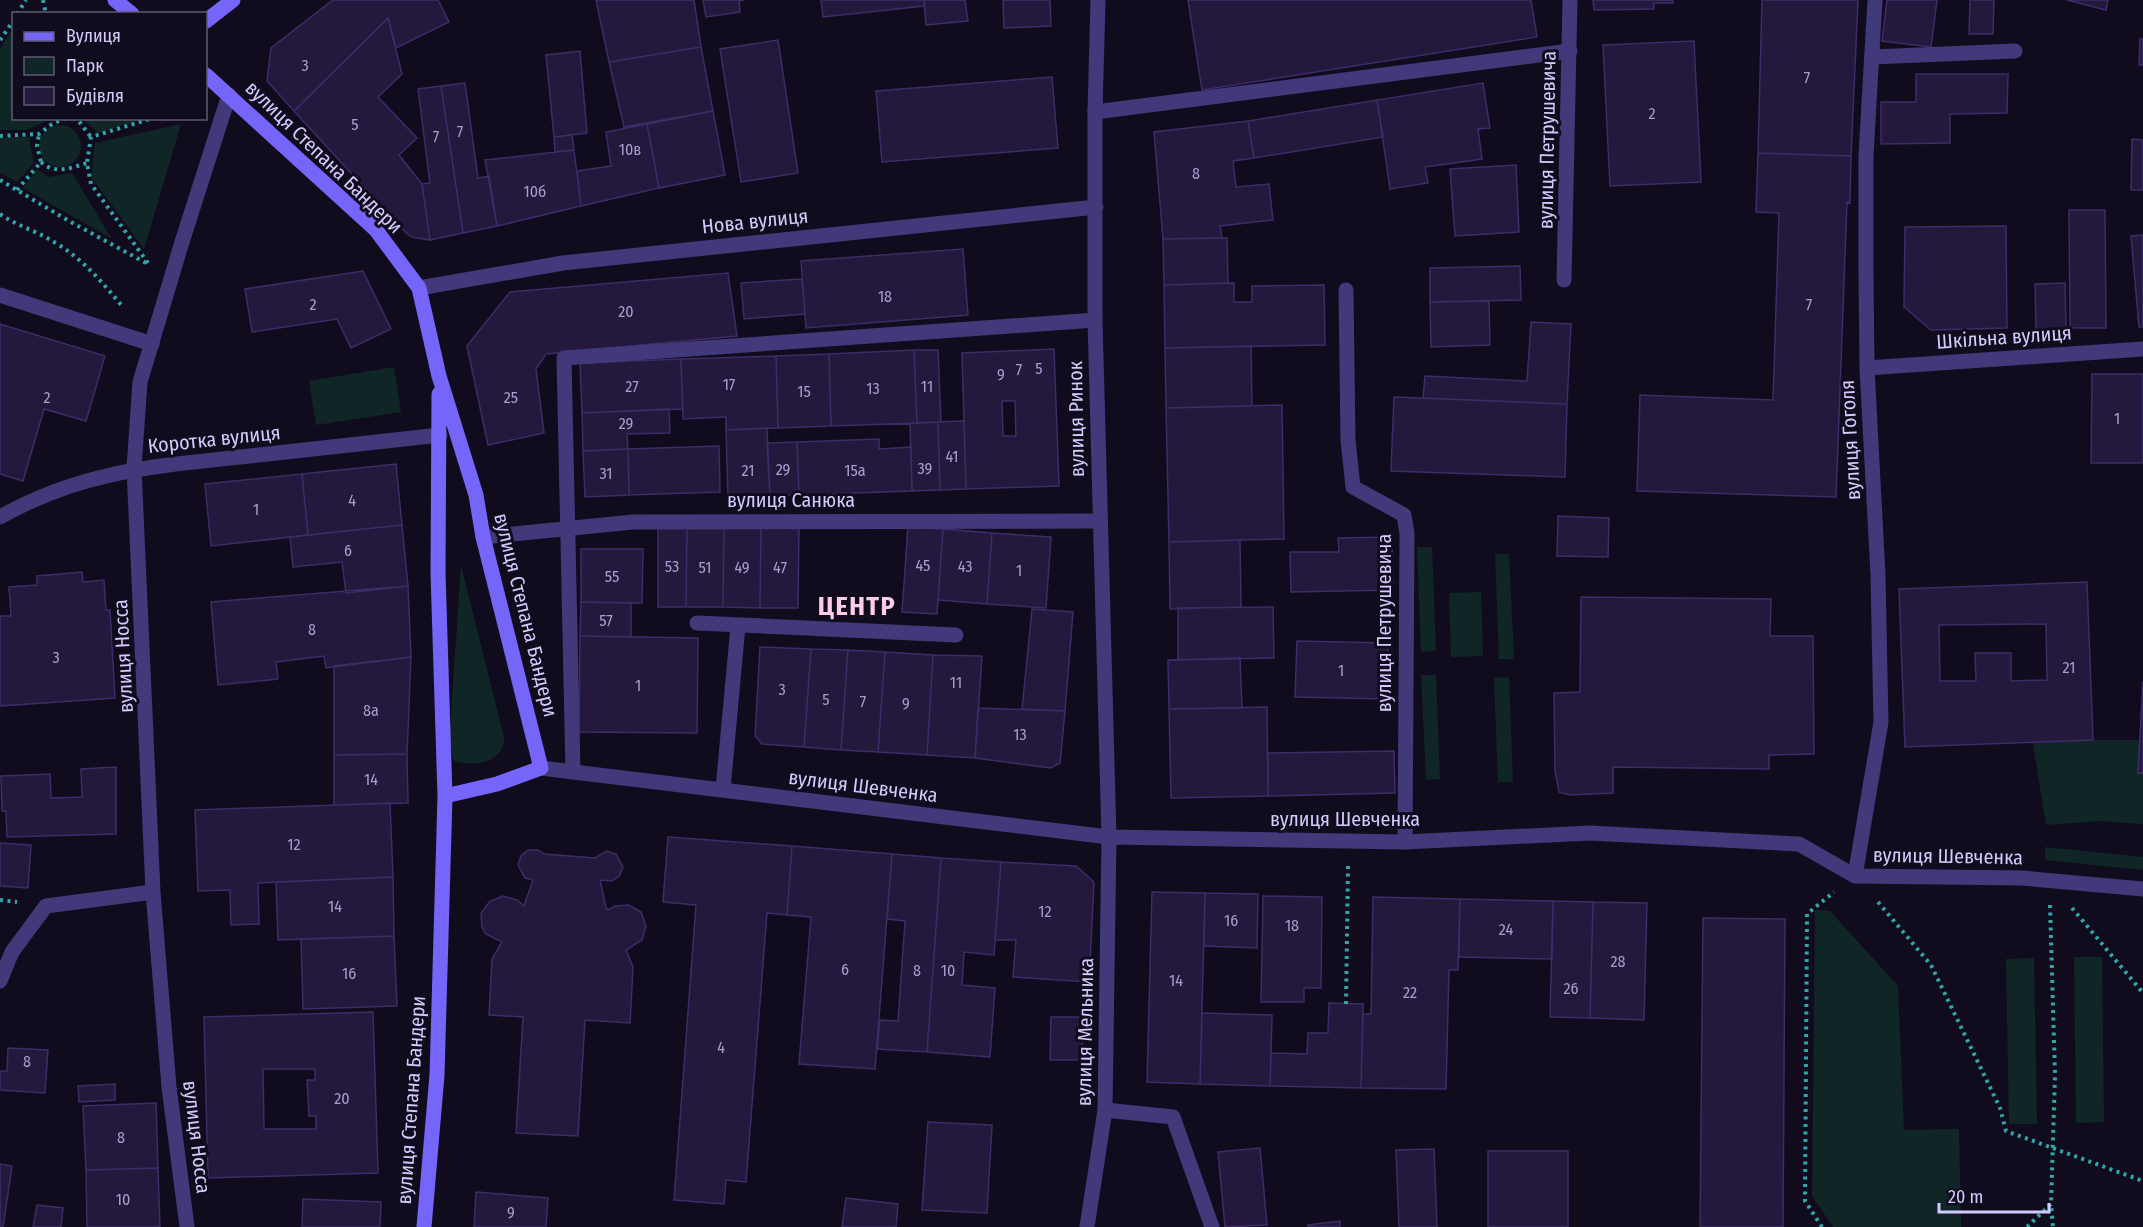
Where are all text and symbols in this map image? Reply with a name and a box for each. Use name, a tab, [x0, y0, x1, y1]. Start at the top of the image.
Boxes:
legend	[12, 12, 207, 120]
text: Вулиця	[66, 25, 121, 47]
street label: вулиця Петрушевича	[1533, 51, 1561, 229]
text: Парк	[66, 55, 104, 77]
house number: 3	[301, 56, 309, 75]
house number: 7	[1804, 68, 1811, 87]
street label: вулиця Степана Бандери	[240, 76, 408, 238]
text: Будівля	[66, 85, 124, 107]
house number: 2	[1648, 104, 1656, 123]
house number: 5	[351, 115, 359, 134]
house number: 7	[457, 122, 464, 141]
house number: 7	[433, 127, 440, 146]
house number: 10в	[619, 140, 641, 159]
house number: 8	[1192, 164, 1200, 183]
house number: 10б	[524, 182, 546, 201]
street label: Нова вулиця	[701, 203, 809, 239]
house number: 18	[878, 287, 892, 306]
house number: 2	[309, 295, 317, 314]
house number: 7	[1806, 295, 1813, 314]
house number: 20	[618, 302, 634, 321]
street label: Шкільна вулиця	[1936, 320, 2072, 354]
house number: 5	[1035, 359, 1043, 378]
house number: 7	[1016, 360, 1023, 379]
street label: вулиця Ринок	[1063, 360, 1089, 477]
house number: 9	[997, 365, 1005, 384]
house number: 17	[723, 375, 736, 394]
house number: 27	[625, 377, 639, 396]
house number: 11	[921, 377, 933, 396]
house number: 13	[866, 379, 880, 398]
street label: вулиця Гоголя	[1835, 379, 1865, 501]
house number: 15	[797, 382, 811, 401]
house number: 2	[43, 388, 51, 407]
house number: 25	[504, 388, 518, 407]
house number: 1	[2114, 409, 2120, 428]
house number: 29	[619, 414, 634, 433]
street label: Коротка вулиця	[146, 420, 282, 458]
house number: 41	[945, 447, 959, 466]
house number: 39	[918, 459, 933, 478]
house number: 29	[776, 460, 791, 479]
house number: 21	[742, 461, 754, 480]
house number: 15а	[844, 461, 866, 480]
house number: 31	[599, 464, 613, 483]
street label: вулиця Санюка	[727, 488, 855, 512]
house number: 4	[348, 491, 356, 510]
house number: 1	[253, 500, 259, 519]
street label: вулиця Степана Бандери	[489, 511, 563, 719]
street label: вулиця Петрушевича	[1372, 534, 1396, 712]
house number: 6	[344, 541, 352, 560]
house number: 45	[916, 556, 930, 575]
house number: 53	[665, 557, 679, 576]
house number: 43	[958, 557, 972, 576]
house number: 51	[699, 558, 711, 577]
house number: 49	[734, 558, 750, 577]
house number: 47	[773, 558, 787, 577]
house number: 1	[1016, 561, 1022, 580]
house number: 55	[605, 567, 619, 586]
district label: ЦЕНТР	[818, 591, 896, 622]
street label: вулиця Носса	[108, 599, 138, 713]
house number: 57	[599, 611, 613, 630]
house number: 8	[308, 620, 316, 639]
house number: 3	[52, 648, 60, 667]
house number: 21	[2063, 658, 2075, 677]
house number: 1	[1338, 661, 1344, 680]
house number: 11	[950, 673, 962, 692]
house number: 1	[635, 676, 641, 695]
house number: 3	[778, 680, 786, 699]
house number: 5	[822, 690, 830, 709]
house number: 7	[860, 692, 867, 711]
house number: 9	[902, 694, 910, 713]
house number: 8а	[363, 701, 379, 720]
house number: 13	[1013, 725, 1027, 744]
street label: вулиця Шевченка	[787, 765, 939, 807]
house number: 14	[364, 770, 378, 789]
street label: вулиця Шевченка	[1270, 807, 1420, 831]
house number: 12	[287, 835, 301, 854]
street label: вулиця Шевченка	[1873, 843, 2023, 869]
house number: 14	[328, 897, 342, 916]
house number: 12	[1038, 902, 1052, 921]
house number: 16	[1224, 911, 1238, 930]
house number: 18	[1285, 916, 1299, 935]
house number: 24	[1499, 920, 1513, 939]
house number: 28	[1610, 952, 1626, 971]
street label: вулиця Мельника	[1072, 958, 1098, 1106]
house number: 6	[841, 960, 849, 979]
house number: 8	[913, 961, 921, 980]
house number: 10	[941, 961, 955, 980]
house number: 16	[342, 964, 356, 983]
house number: 14	[1169, 971, 1183, 990]
house number: 26	[1564, 979, 1579, 998]
house number: 22	[1403, 983, 1417, 1002]
street label: вулиця Степана Бандери	[392, 995, 430, 1205]
house number: 4	[717, 1038, 725, 1057]
house number: 8	[23, 1052, 31, 1071]
street label: вулиця Носса	[178, 1079, 216, 1195]
house number: 20	[334, 1089, 350, 1108]
house number: 8	[117, 1128, 125, 1147]
scale bar	[1939, 1176, 2048, 1214]
text: 20 m	[1948, 1186, 1983, 1208]
house number: 10	[116, 1190, 130, 1209]
house number: 9	[507, 1203, 515, 1222]

